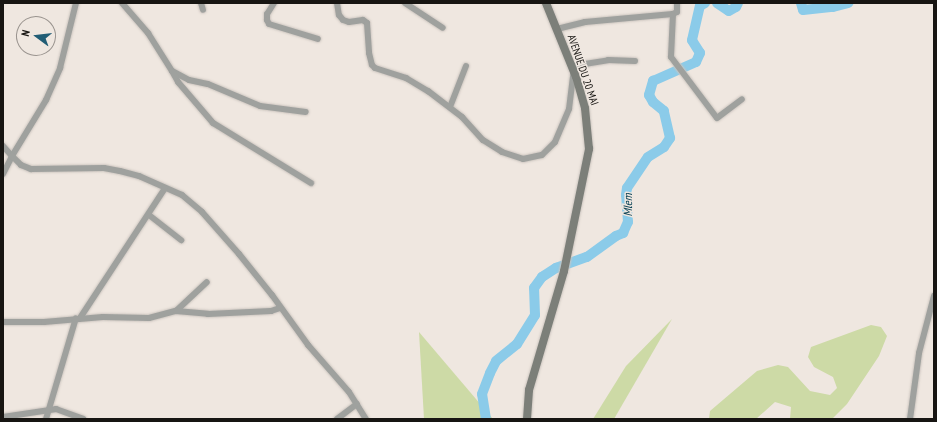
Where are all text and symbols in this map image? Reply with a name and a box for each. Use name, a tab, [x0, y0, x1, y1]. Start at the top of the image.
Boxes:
north arrow	[16, 16, 56, 56]
text: N	[18, 28, 33, 38]
street label: AVENUE DU 20 MAI	[565, 33, 601, 107]
water label: Mlem	[621, 193, 635, 217]

